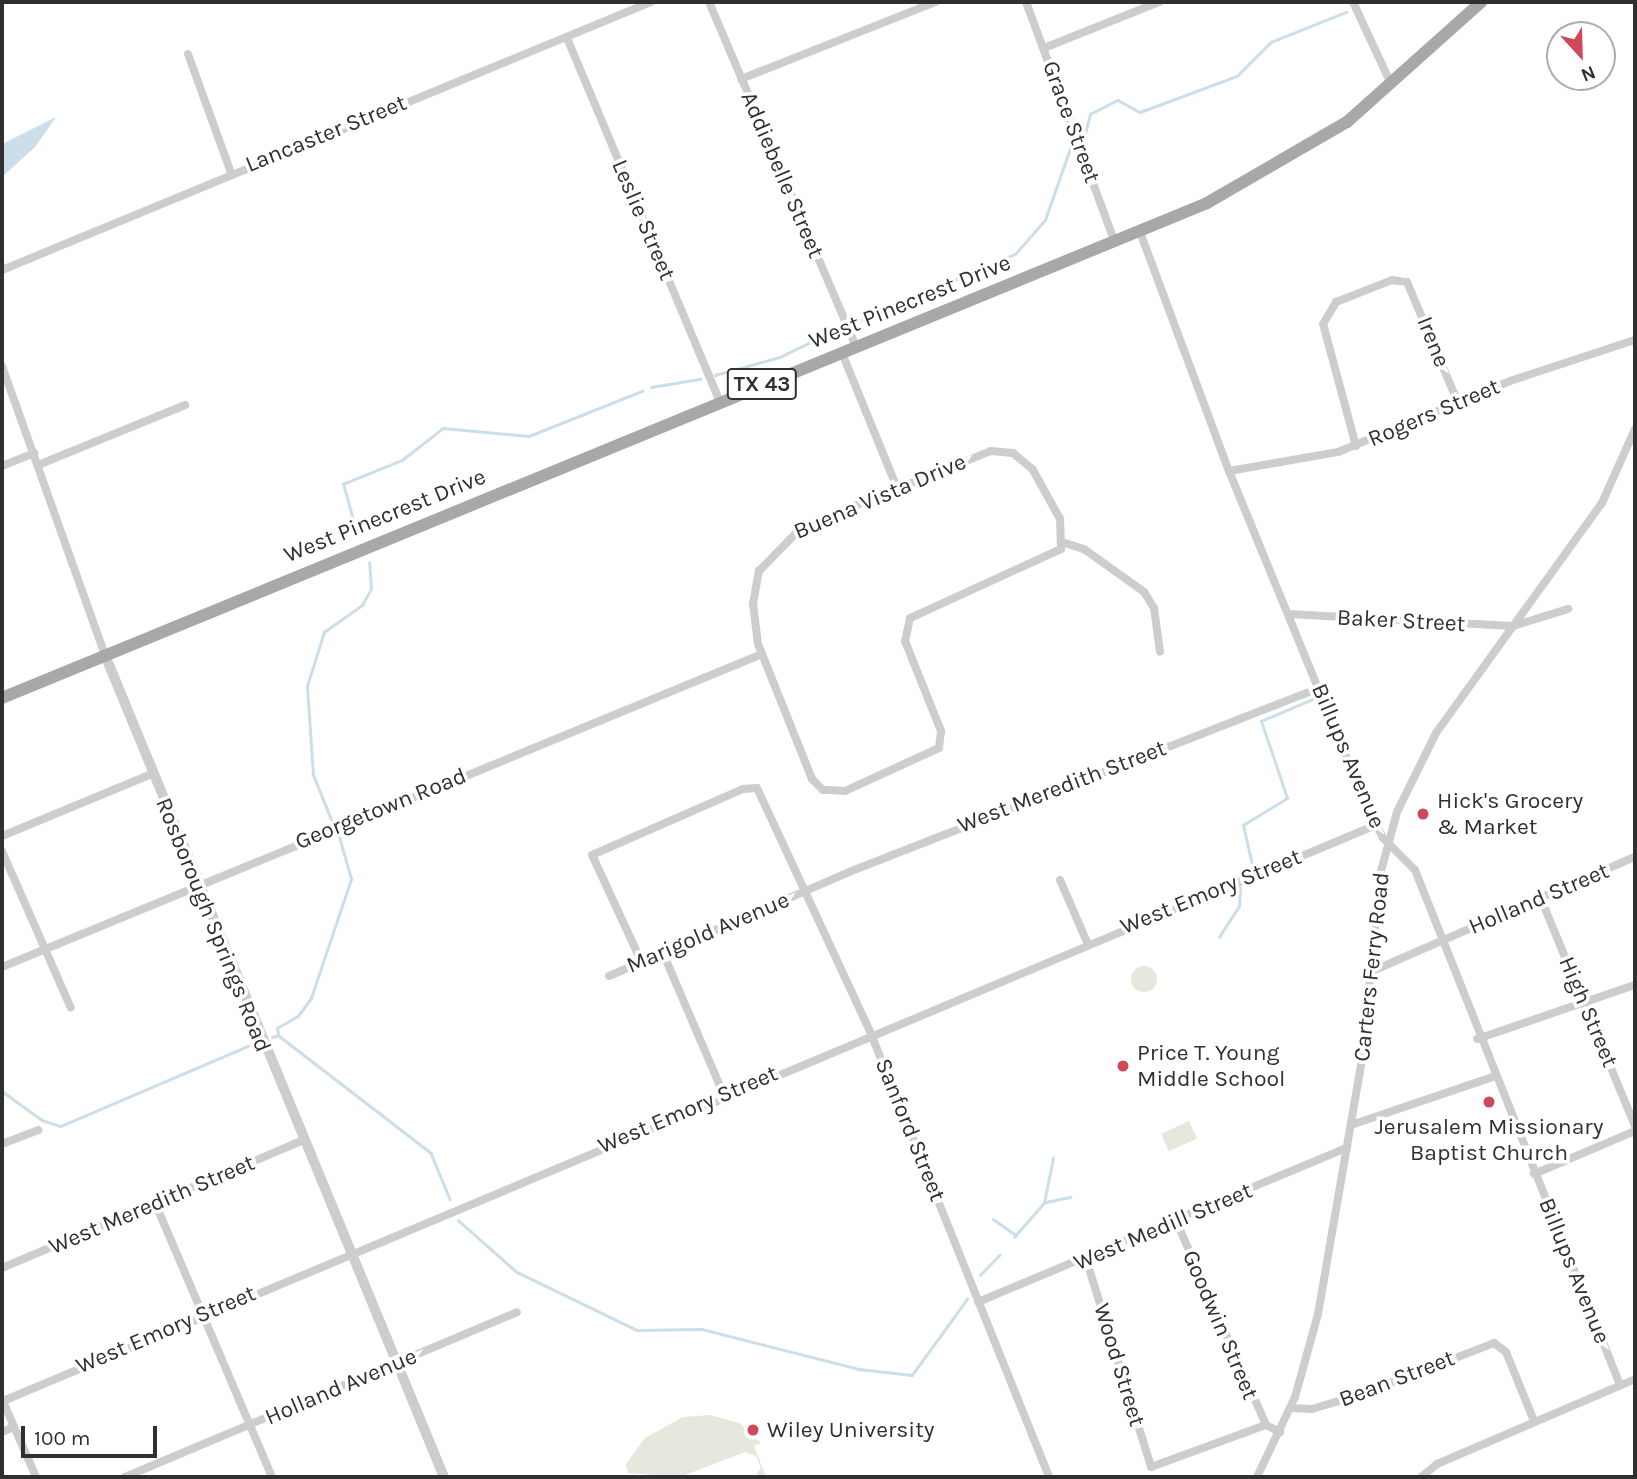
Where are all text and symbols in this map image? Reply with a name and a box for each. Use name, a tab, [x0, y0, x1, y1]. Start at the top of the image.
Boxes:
north arrow	[1546, 21, 1616, 91]
street label: Grace Street	[1036, 57, 1106, 187]
text: N	[1578, 61, 1599, 86]
street label: Addiebelle Street	[735, 88, 829, 262]
street label: Lancaster Street	[241, 89, 411, 179]
street label: Leslie Street	[605, 156, 681, 284]
street label: West Pinecrest Drive	[805, 249, 1015, 355]
street label: Irene	[1410, 313, 1456, 371]
road number: TX 43	[725, 366, 799, 402]
street label: Rogers Street	[1364, 373, 1504, 453]
street label: Buena Vista Drive	[790, 448, 970, 546]
street label: West Pinecrest Drive	[280, 463, 490, 569]
street label: Baker Street	[1336, 604, 1466, 638]
street label: Billups Avenue	[1305, 679, 1391, 833]
street label: West Meredith Street	[954, 735, 1170, 839]
street label: Georgetown Road	[291, 762, 471, 856]
place label: Hick's Grocery & Market	[1437, 787, 1583, 841]
street label: Rosborough Springs Road	[149, 794, 277, 1056]
marker: Hick's Grocery & Market	[1415, 806, 1431, 822]
street label: West Emory Street	[1117, 843, 1305, 941]
street label: Holland Street	[1465, 857, 1613, 941]
street label: Carters Ferry Road	[1348, 871, 1396, 1063]
street label: Marigold Avenue	[622, 886, 794, 980]
street label: High Street	[1552, 952, 1624, 1072]
place label: Price T. Young Middle School	[1137, 1039, 1286, 1093]
street label: Sanford Street	[869, 1055, 951, 1205]
marker: Price T. Young Middle School	[1115, 1058, 1131, 1074]
street label: West Emory Street	[594, 1060, 782, 1160]
marker: Jerusalem Missionary Baptist Church	[1481, 1094, 1497, 1110]
place label: Jerusalem Missionary Baptist Church	[1375, 1113, 1603, 1167]
street label: West Meredith Street	[45, 1149, 259, 1261]
street label: West Medill Street	[1070, 1177, 1256, 1277]
street label: Billups Avenue	[1532, 1194, 1616, 1348]
street label: Goodwin Street	[1176, 1246, 1264, 1404]
street label: West Emory Street	[72, 1280, 260, 1380]
street label: Wood Street	[1087, 1300, 1151, 1430]
street label: Holland Avenue	[261, 1343, 421, 1431]
street label: Bean Street	[1335, 1344, 1459, 1414]
scale bar	[24, 1412, 161, 1456]
place label: Wiley University	[767, 1416, 935, 1444]
marker: Wiley University	[745, 1422, 761, 1438]
text: 100 m	[34, 1426, 91, 1450]

